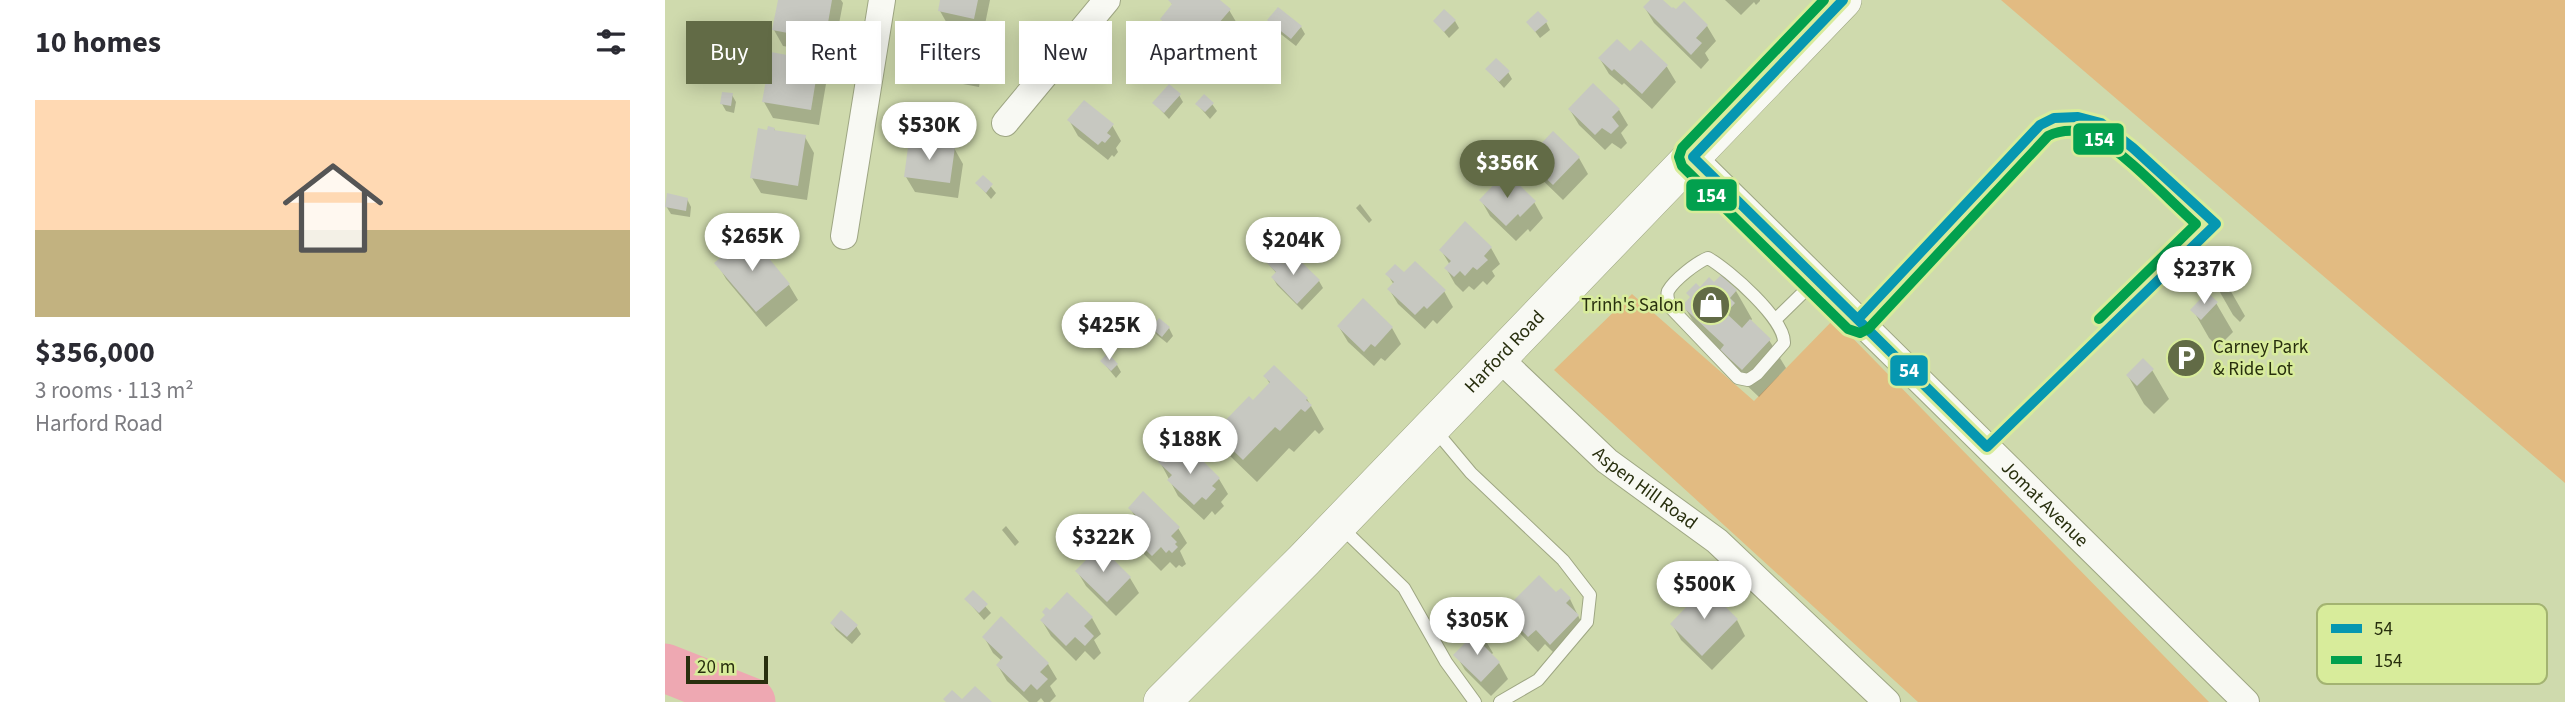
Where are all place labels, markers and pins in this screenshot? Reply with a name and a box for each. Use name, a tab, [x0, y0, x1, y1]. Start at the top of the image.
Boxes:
pin: $530K	[880, 102, 978, 162]
pin: $356K	[1458, 140, 1556, 200]
pin: $265K	[703, 214, 801, 273]
pin: $204K	[1244, 218, 1342, 277]
pin: $237K	[2155, 246, 2253, 306]
shop icon: Trinh's Salon	[1690, 284, 1732, 326]
place label: Trinh's Salon	[1581, 292, 1684, 319]
pin: $425K	[1060, 302, 1158, 362]
place label: Carney Park & Ride Lot	[2213, 334, 2309, 383]
parking icon: Carney Park & Ride Lot	[2165, 337, 2207, 379]
pin: $188K	[1141, 416, 1239, 476]
pin: $322K	[1054, 514, 1152, 574]
pin: $500K	[1655, 562, 1753, 621]
pin: $305K	[1428, 598, 1526, 657]

